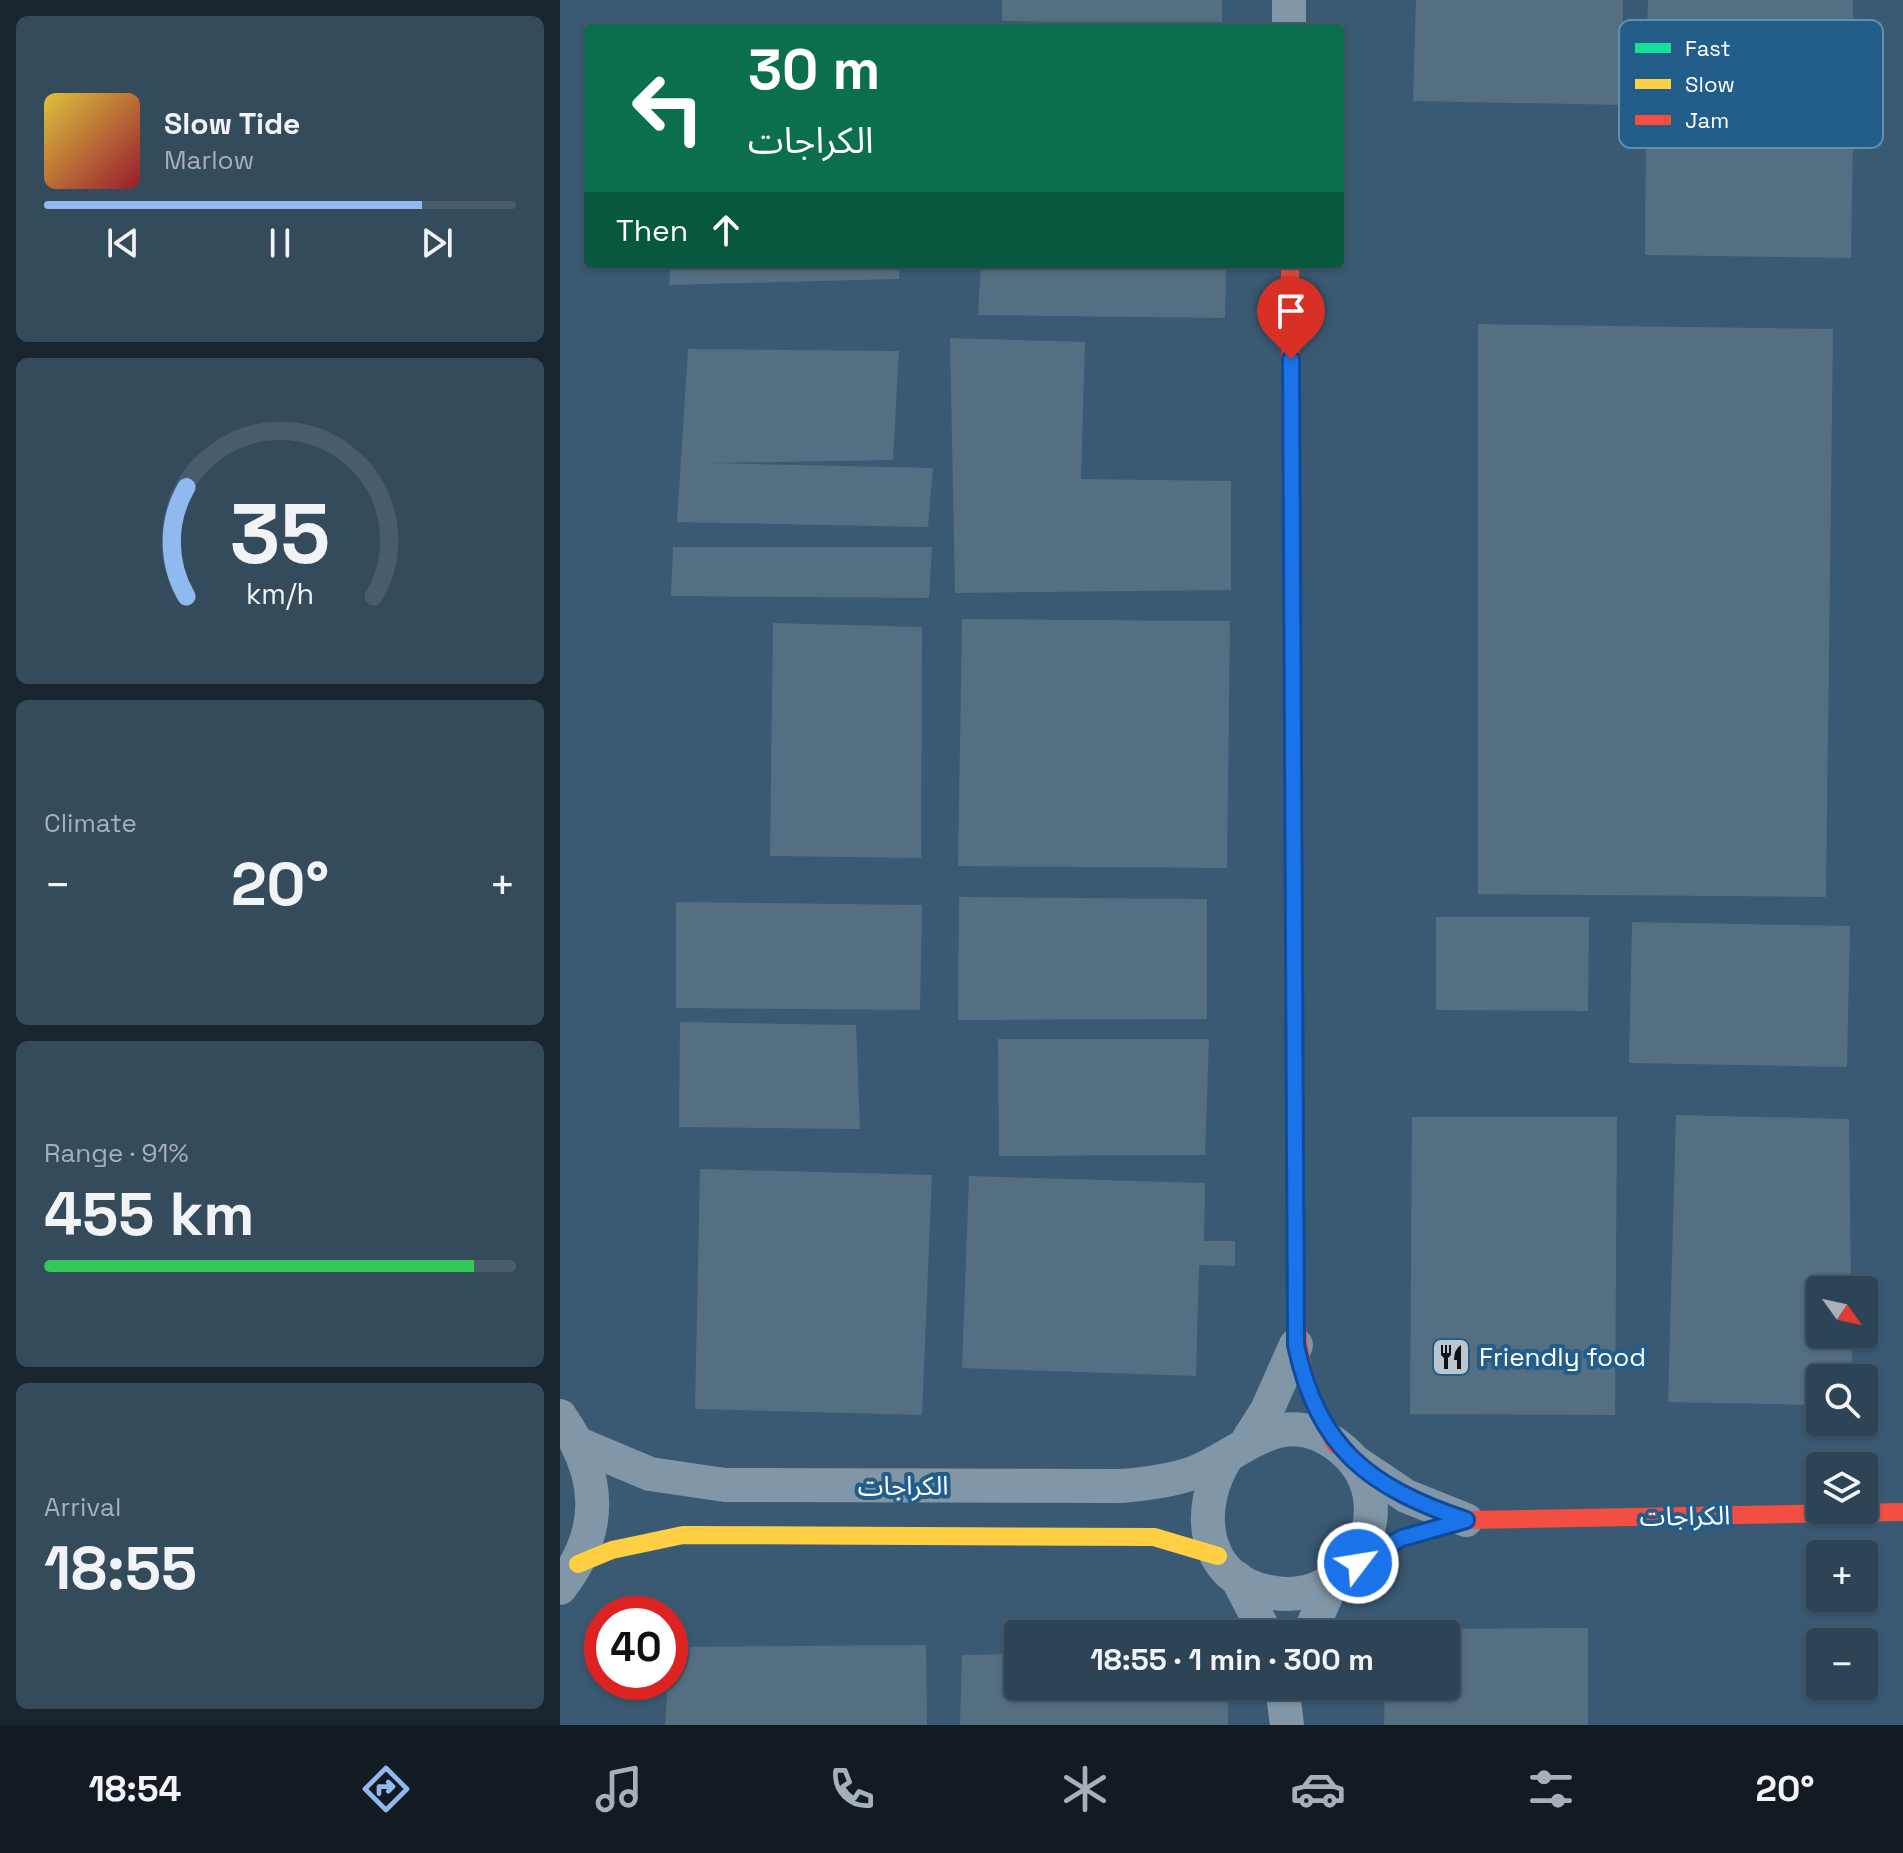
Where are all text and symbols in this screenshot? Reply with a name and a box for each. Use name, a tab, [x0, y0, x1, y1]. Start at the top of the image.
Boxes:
legend	[1619, 20, 1883, 148]
text: 30 m	[748, 34, 880, 105]
text: Fast	[1685, 34, 1731, 62]
icon: left	[616, 56, 720, 160]
text: Slow	[1685, 70, 1735, 98]
text: Slow Tide	[164, 104, 300, 143]
text: Jam	[1685, 106, 1729, 134]
text: الكراجات	[748, 118, 874, 164]
text: Marlow	[164, 143, 254, 177]
icon: ahead	[704, 208, 748, 252]
text: Then	[616, 211, 688, 250]
icon: previous	[101, 221, 145, 265]
icon: pause	[258, 221, 302, 265]
icon: next	[415, 221, 459, 265]
pin	[1257, 277, 1325, 359]
icon: arrive	[1269, 289, 1313, 333]
text: 35	[230, 480, 330, 586]
text: km/h	[246, 576, 314, 612]
text: Climate	[44, 806, 137, 840]
text: 20°	[231, 846, 329, 923]
text: −	[44, 857, 71, 913]
text: +	[489, 857, 516, 913]
text: Range · 91%	[44, 1136, 188, 1170]
text: 455 km	[44, 1176, 254, 1253]
north arrow	[1806, 1276, 1878, 1348]
map controls	[1806, 1276, 1878, 1700]
restaurant icon: Friendly food	[1430, 1336, 1472, 1378]
place label: Friendly food	[1479, 1340, 1646, 1374]
button: search	[1806, 1364, 1878, 1436]
button: layers	[1806, 1452, 1878, 1524]
street label: الكراجات	[858, 1469, 948, 1503]
text: Arrival	[44, 1490, 121, 1524]
street label: الكراجات	[1639, 1498, 1731, 1534]
position arrow	[1316, 1521, 1400, 1605]
text: 18:55	[44, 1530, 197, 1607]
button: +	[1806, 1540, 1878, 1612]
speed limit sign: 40	[584, 1596, 688, 1700]
button: −	[1806, 1628, 1878, 1700]
text: 18:55 · 1 min · 300 m	[1090, 1640, 1374, 1679]
icon: directions	[358, 1761, 414, 1817]
icon: music	[591, 1761, 647, 1817]
icon: phone	[824, 1761, 880, 1817]
icon: climate	[1057, 1761, 1113, 1817]
icon: car	[1290, 1761, 1346, 1817]
icon: filters	[1523, 1761, 1579, 1817]
text: 18:54	[88, 1766, 182, 1812]
text: 20°	[1756, 1766, 1814, 1812]

